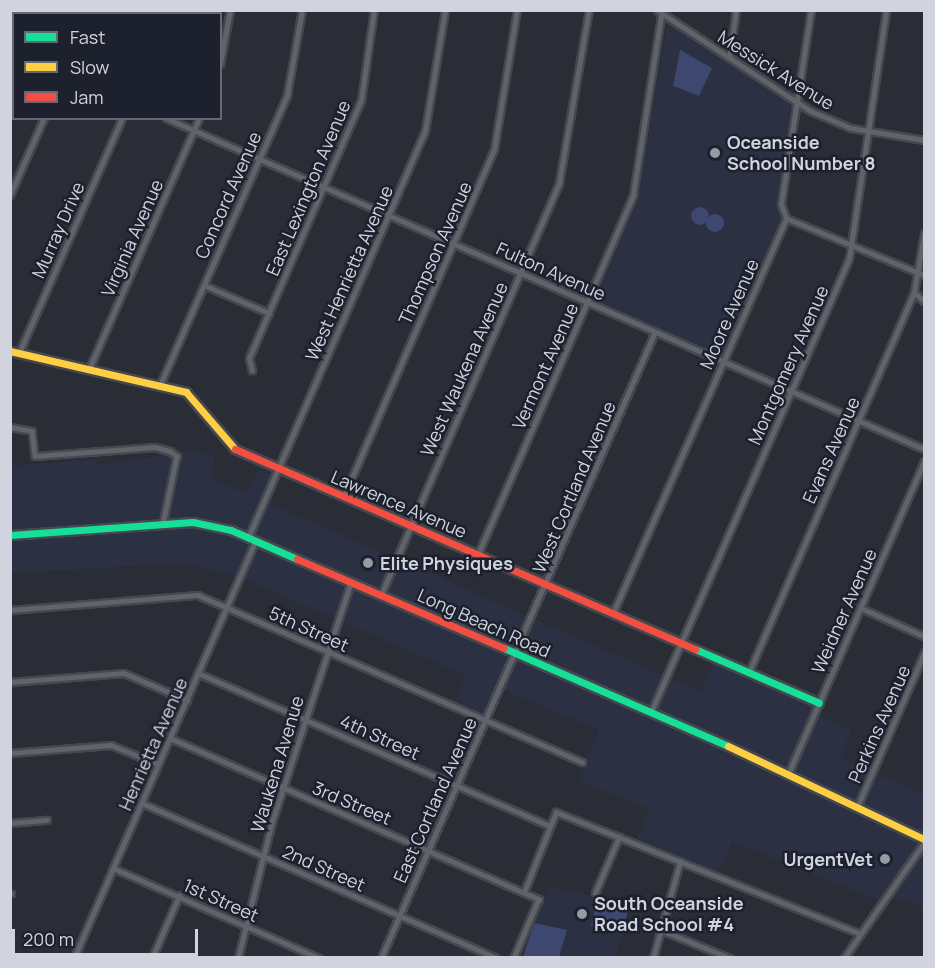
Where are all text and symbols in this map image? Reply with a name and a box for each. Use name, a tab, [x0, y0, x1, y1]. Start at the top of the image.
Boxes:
legend	[12, 12, 222, 120]
text: Fast	[70, 25, 105, 49]
street label: Messick Avenue	[714, 26, 838, 114]
text: Slow	[70, 55, 109, 79]
text: Jam	[70, 85, 104, 109]
street label: East Lexington Avenue	[261, 97, 355, 279]
street label: Concord Avenue	[190, 128, 266, 262]
place label: Oceanside School Number 8	[727, 132, 875, 174]
marker: Oceanside School Number 8	[708, 146, 722, 160]
street label: Virginia Avenue	[97, 176, 167, 300]
street label: Thompson Avenue	[394, 178, 476, 328]
street label: Murray Drive	[27, 179, 89, 281]
street label: West Henrietta Avenue	[301, 182, 397, 364]
street label: Fulton Avenue	[493, 237, 609, 305]
street label: Moore Avenue	[695, 255, 763, 373]
street label: West Waukena Avenue	[416, 279, 512, 459]
street label: Montgomery Avenue	[743, 282, 833, 448]
street label: Vermont Avenue	[508, 300, 582, 432]
street label: Evans Avenue	[798, 393, 864, 507]
street label: West Cortland Avenue	[528, 398, 620, 576]
street label: Lawrence Avenue	[328, 466, 470, 542]
street label: Weidner Avenue	[807, 545, 881, 677]
place label: Elite Physiques	[380, 552, 513, 574]
marker: Elite Physiques	[361, 556, 375, 570]
street label: Long Beach Road	[414, 584, 554, 662]
street label: 5th Street	[266, 602, 352, 656]
street label: Perkins Avenue	[843, 662, 915, 786]
street label: Henrietta Avenue	[114, 674, 192, 814]
street label: Waukena Avenue	[246, 693, 308, 835]
street label: 4th Street	[337, 710, 423, 764]
street label: East Cortland Avenue	[389, 714, 481, 886]
street label: 3rd Street	[309, 777, 395, 829]
street label: 2nd Street	[279, 840, 369, 896]
place label: UrgentVet	[783, 848, 873, 870]
marker: UrgentVet	[878, 852, 892, 866]
street label: 1st Street	[180, 874, 262, 926]
place label: South Oceanside Road School #4	[594, 893, 743, 936]
marker: South Oceanside Road School #4	[575, 907, 589, 921]
scale bar	[15, 917, 201, 955]
text: 200 m	[23, 927, 74, 951]

